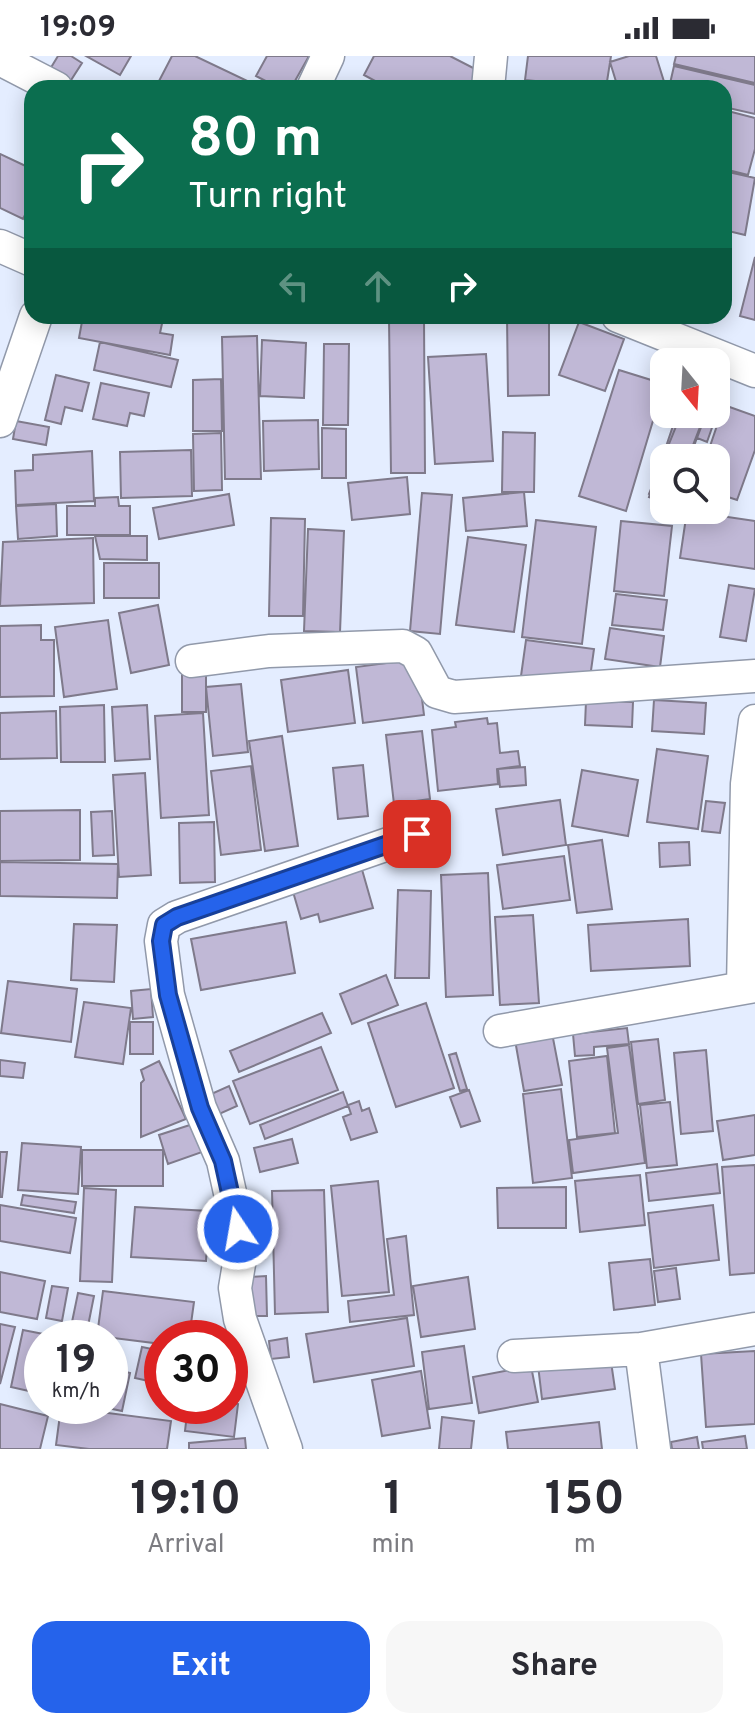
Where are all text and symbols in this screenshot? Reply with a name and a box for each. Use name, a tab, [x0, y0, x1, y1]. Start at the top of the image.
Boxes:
text: 19:09	[40, 10, 116, 47]
text: 80 m	[188, 106, 322, 176]
icon: right	[56, 112, 160, 216]
text: Turn right	[188, 175, 347, 221]
icon: left	[272, 264, 316, 308]
icon: ahead	[356, 264, 400, 308]
icon: right	[440, 264, 484, 308]
north arrow	[650, 348, 730, 428]
map controls	[650, 348, 730, 524]
button: search	[650, 444, 730, 524]
pin	[383, 800, 451, 868]
icon: arrive	[395, 812, 439, 856]
position arrow	[196, 1187, 280, 1271]
speed limit sign: 30	[144, 1320, 248, 1424]
text: 19	[56, 1337, 96, 1387]
text: km/h	[52, 1379, 100, 1405]
text: 19:10	[130, 1471, 241, 1531]
text: 1	[383, 1471, 403, 1531]
text: 150	[545, 1471, 625, 1531]
text: Arrival	[147, 1529, 224, 1562]
text: min	[371, 1529, 415, 1562]
text: m	[574, 1529, 596, 1562]
button: Exit	[32, 1621, 370, 1713]
button: Share	[386, 1621, 723, 1713]

